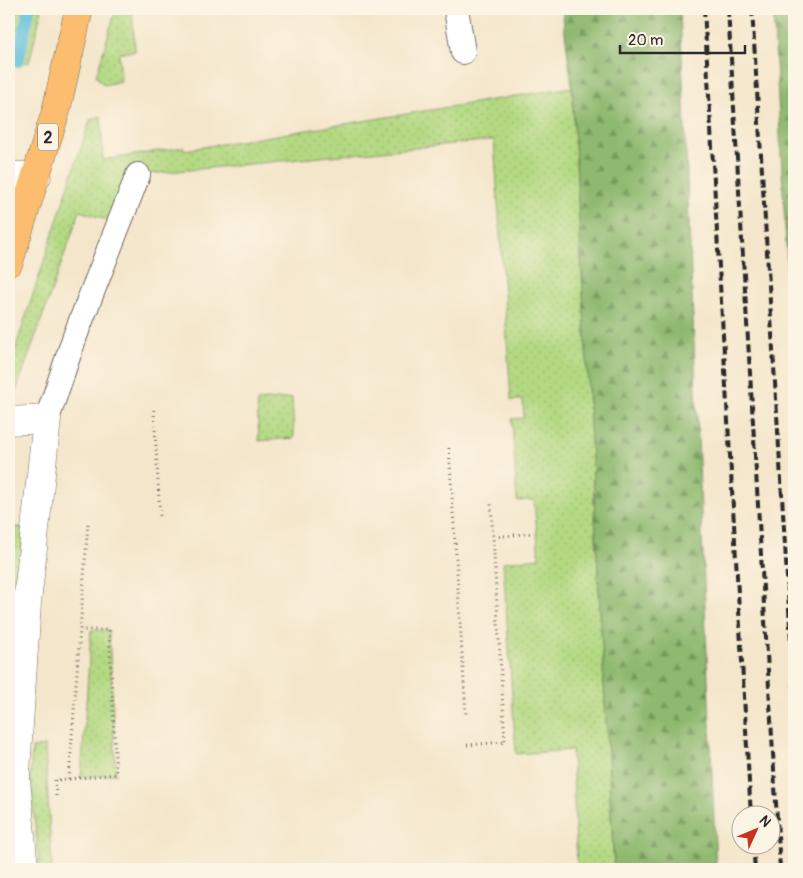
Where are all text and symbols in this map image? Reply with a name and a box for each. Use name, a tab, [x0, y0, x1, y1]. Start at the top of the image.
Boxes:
scale bar	[620, 22, 746, 54]
text: 20 m	[628, 31, 663, 50]
road number: 2	[38, 124, 58, 150]
north arrow	[730, 806, 780, 856]
text: N	[756, 812, 774, 831]

